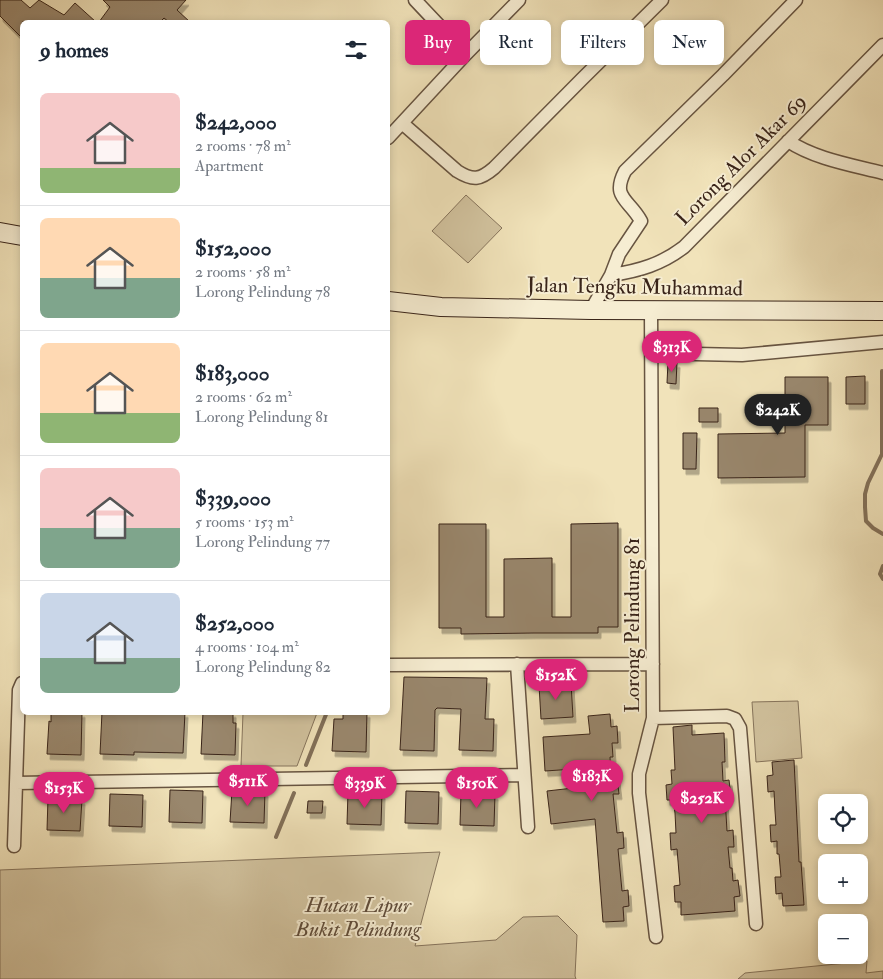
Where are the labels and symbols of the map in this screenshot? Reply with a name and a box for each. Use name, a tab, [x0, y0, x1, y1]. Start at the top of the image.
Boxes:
street label: Lorong Alor Akar 69	[669, 88, 813, 232]
street label: Jalan Tengku Muhammad	[526, 272, 744, 302]
pin: $313K	[637, 330, 707, 373]
pin: $242K	[743, 394, 813, 436]
street label: Lorong Pelindung 81	[619, 537, 646, 713]
pin: $152K	[521, 658, 591, 701]
pin: $183K	[557, 760, 627, 802]
pin: $511K	[213, 764, 283, 807]
pin: $339K	[330, 766, 400, 809]
pin: $150K	[442, 766, 512, 809]
pin: $153K	[29, 772, 99, 814]
pin: $252K	[667, 782, 737, 824]
park label: Hutan Lipur Bukit Pelindung	[294, 892, 422, 943]

